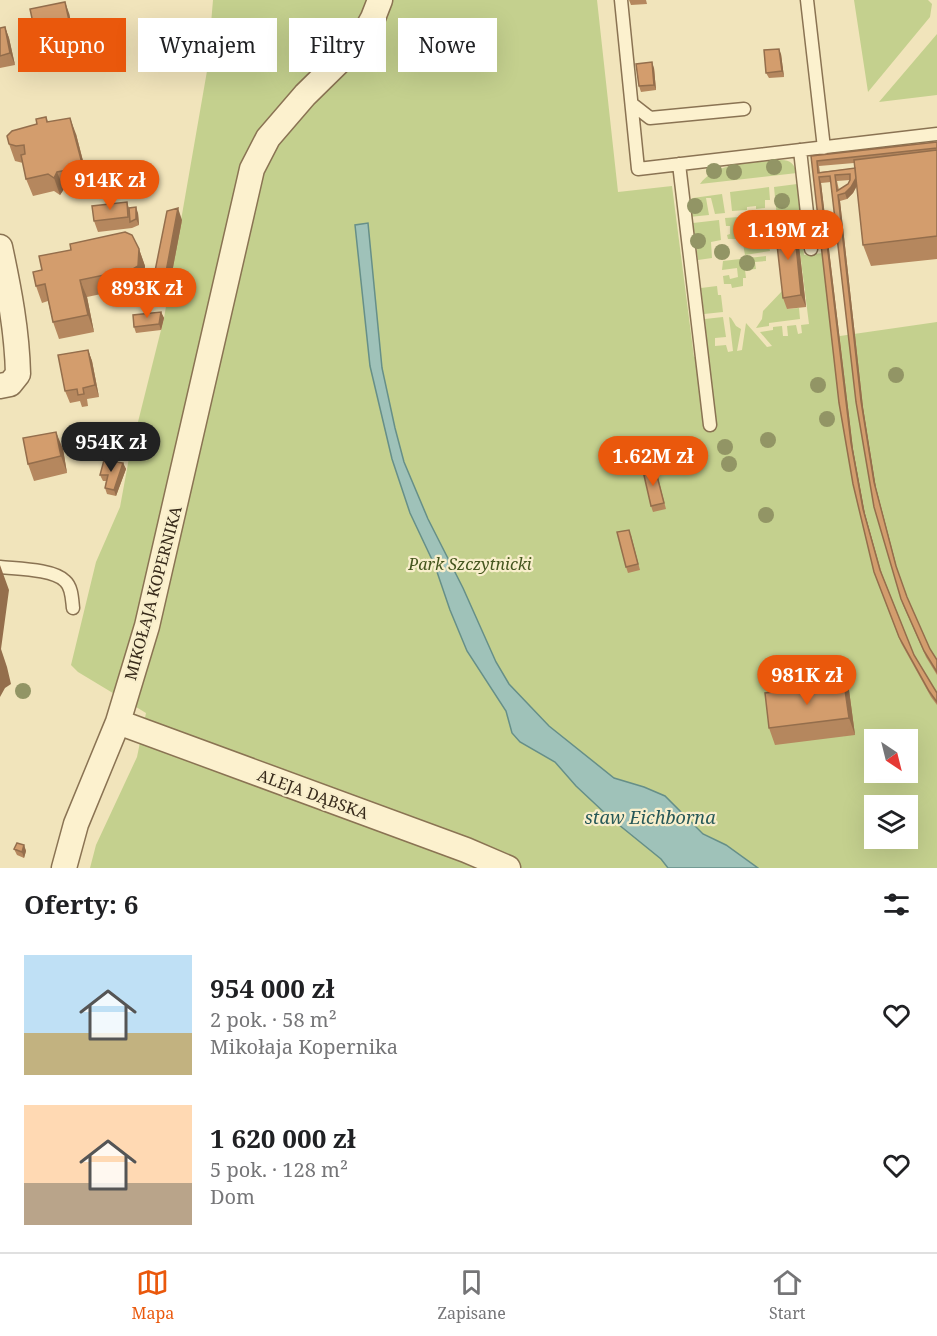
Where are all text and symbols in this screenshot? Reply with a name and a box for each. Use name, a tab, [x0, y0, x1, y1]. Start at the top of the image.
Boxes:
chip: Kupno	[18, 18, 126, 72]
chip: Wynajem	[138, 18, 277, 72]
chip: Filtry	[289, 18, 386, 72]
chip: Nowe	[398, 18, 497, 72]
pin: 914K zł	[55, 160, 165, 211]
text: 914K zł	[74, 166, 146, 193]
pin: 1.19M zł	[726, 210, 850, 261]
text: 1.19M zł	[747, 216, 829, 243]
pin: 893K zł	[92, 268, 202, 319]
text: 893K zł	[111, 274, 183, 301]
pin: 954K zł	[56, 422, 166, 473]
text: 954K zł	[75, 428, 147, 455]
pin: 1.62M zł	[591, 436, 715, 487]
text: 1.62M zł	[612, 442, 694, 469]
street label: MIKOŁAJA KOPERNIKA	[119, 503, 187, 683]
park label: Park Szczytnicki	[407, 553, 532, 575]
pin: 981K zł	[752, 655, 862, 706]
text: 981K zł	[771, 661, 843, 688]
north arrow	[864, 729, 918, 783]
map controls	[864, 729, 918, 849]
street label: ALEJA DĄBSKA	[254, 764, 372, 825]
button: layers	[864, 795, 918, 849]
water label: staw Eichborna	[584, 805, 716, 829]
text: Oferty: 6	[24, 886, 138, 922]
icon: filters	[880, 888, 913, 921]
text: 954 000 zł	[210, 970, 335, 1006]
icon: home	[72, 979, 144, 1051]
icon: heart	[880, 999, 913, 1032]
text: 2 pok. · 58 m²	[210, 1006, 337, 1033]
text: Mikołaja Kopernika	[210, 1033, 398, 1060]
text: 1 620 000 zł	[210, 1120, 356, 1156]
icon: home	[72, 1129, 144, 1201]
icon: heart	[880, 1149, 913, 1182]
text: 5 pok. · 128 m²	[210, 1156, 348, 1183]
text: Dom	[210, 1183, 255, 1210]
tab: Mapa	[132, 1266, 174, 1324]
tab: Zapisane	[437, 1266, 506, 1324]
tab: Start	[769, 1266, 805, 1324]

